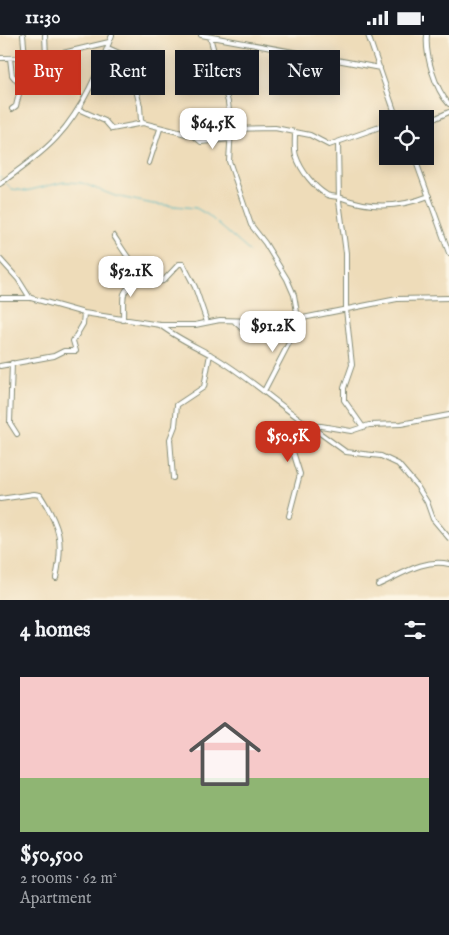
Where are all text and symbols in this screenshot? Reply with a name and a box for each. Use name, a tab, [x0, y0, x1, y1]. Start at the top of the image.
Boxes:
text: 11:30	[25, 6, 61, 30]
chip: Buy	[15, 50, 81, 95]
chip: Rent	[91, 50, 165, 95]
chip: Filters	[175, 50, 259, 95]
chip: New	[269, 50, 340, 95]
pin: $64.5K	[172, 107, 254, 150]
map controls	[379, 110, 434, 165]
button: locate	[379, 110, 434, 165]
text: $64.5K	[191, 114, 235, 134]
pin: $52.1K	[90, 255, 172, 298]
text: $52.1K	[109, 262, 153, 282]
pin: $91.2K	[232, 311, 314, 353]
text: $91.2K	[251, 317, 295, 337]
pin: $50.5K	[247, 421, 329, 463]
text: $50.5K	[266, 427, 310, 447]
icon: filters	[401, 616, 429, 644]
text: 4 homes	[20, 617, 90, 644]
icon: home	[180, 709, 270, 799]
text: $50,500	[20, 842, 83, 869]
text: 2 rooms · 62 m²	[20, 869, 117, 889]
text: Apartment	[20, 889, 91, 909]

